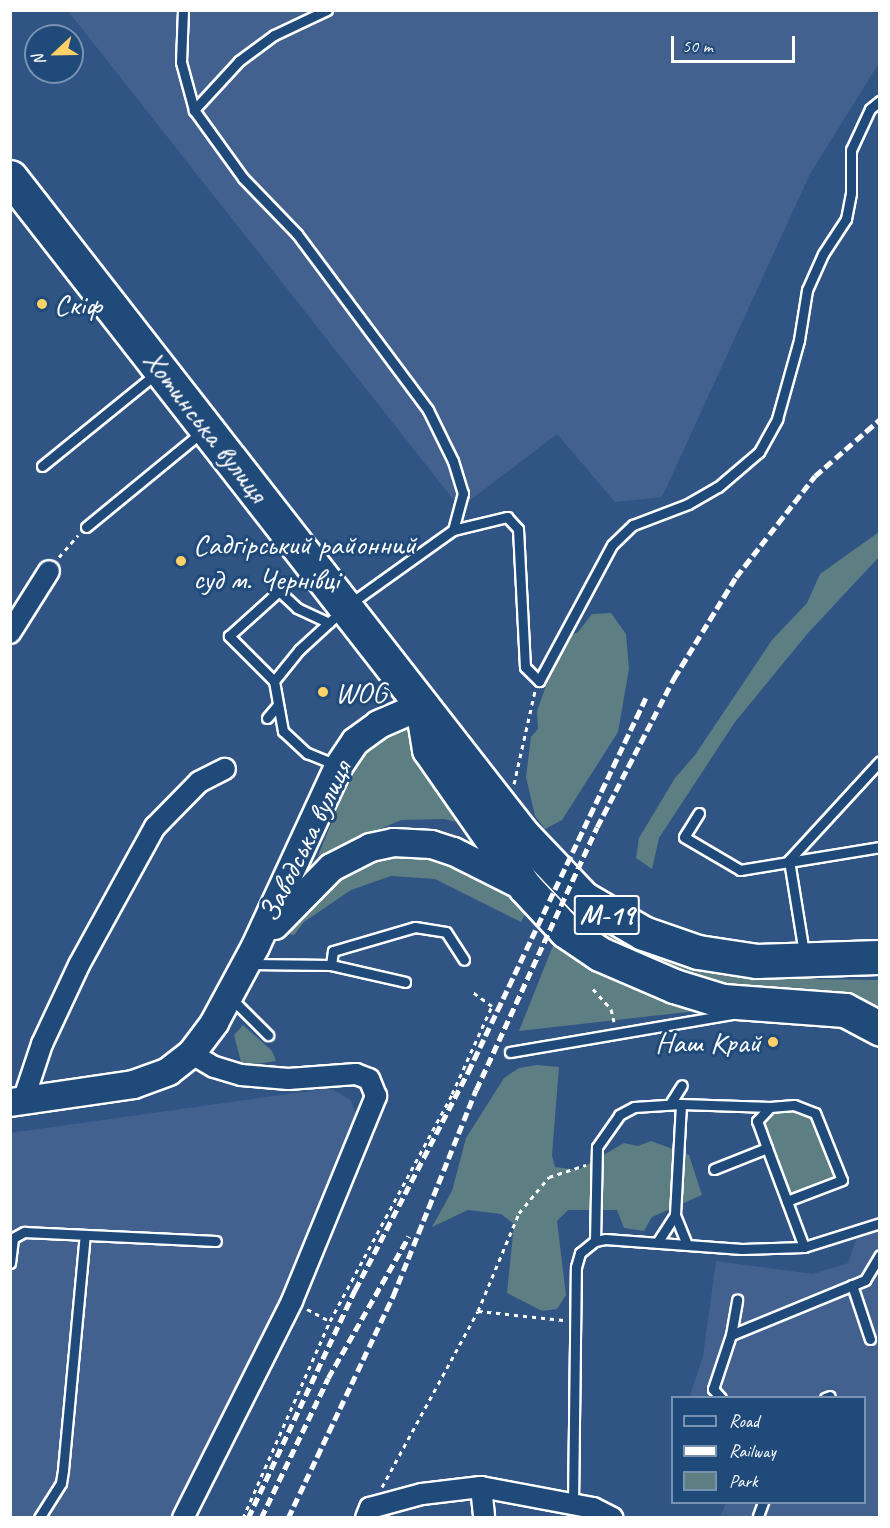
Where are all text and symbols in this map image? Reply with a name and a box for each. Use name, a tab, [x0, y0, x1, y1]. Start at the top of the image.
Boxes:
north arrow	[24, 24, 84, 84]
scale bar	[674, 24, 798, 62]
text: 50 m	[682, 35, 713, 57]
text: N	[28, 52, 50, 68]
place label: Скіф	[54, 286, 101, 322]
marker: Скіф	[35, 297, 49, 311]
street label: Хотинська вулиця	[136, 343, 276, 509]
place label: Садгірський районний суд м. Чернівці	[193, 526, 416, 596]
marker: Садгірський районний суд м. Чернівці	[174, 554, 188, 568]
place label: WOG	[335, 674, 386, 710]
marker: WOG	[316, 685, 330, 699]
street label: Заводська вулиця	[251, 755, 359, 927]
road number: М-19	[572, 890, 642, 940]
place label: Наш Край	[654, 1024, 761, 1060]
marker: Наш Край	[766, 1035, 780, 1049]
legend	[671, 1396, 866, 1504]
text: Road	[729, 1410, 759, 1432]
text: Railway	[729, 1440, 776, 1462]
text: Park	[729, 1470, 758, 1492]

